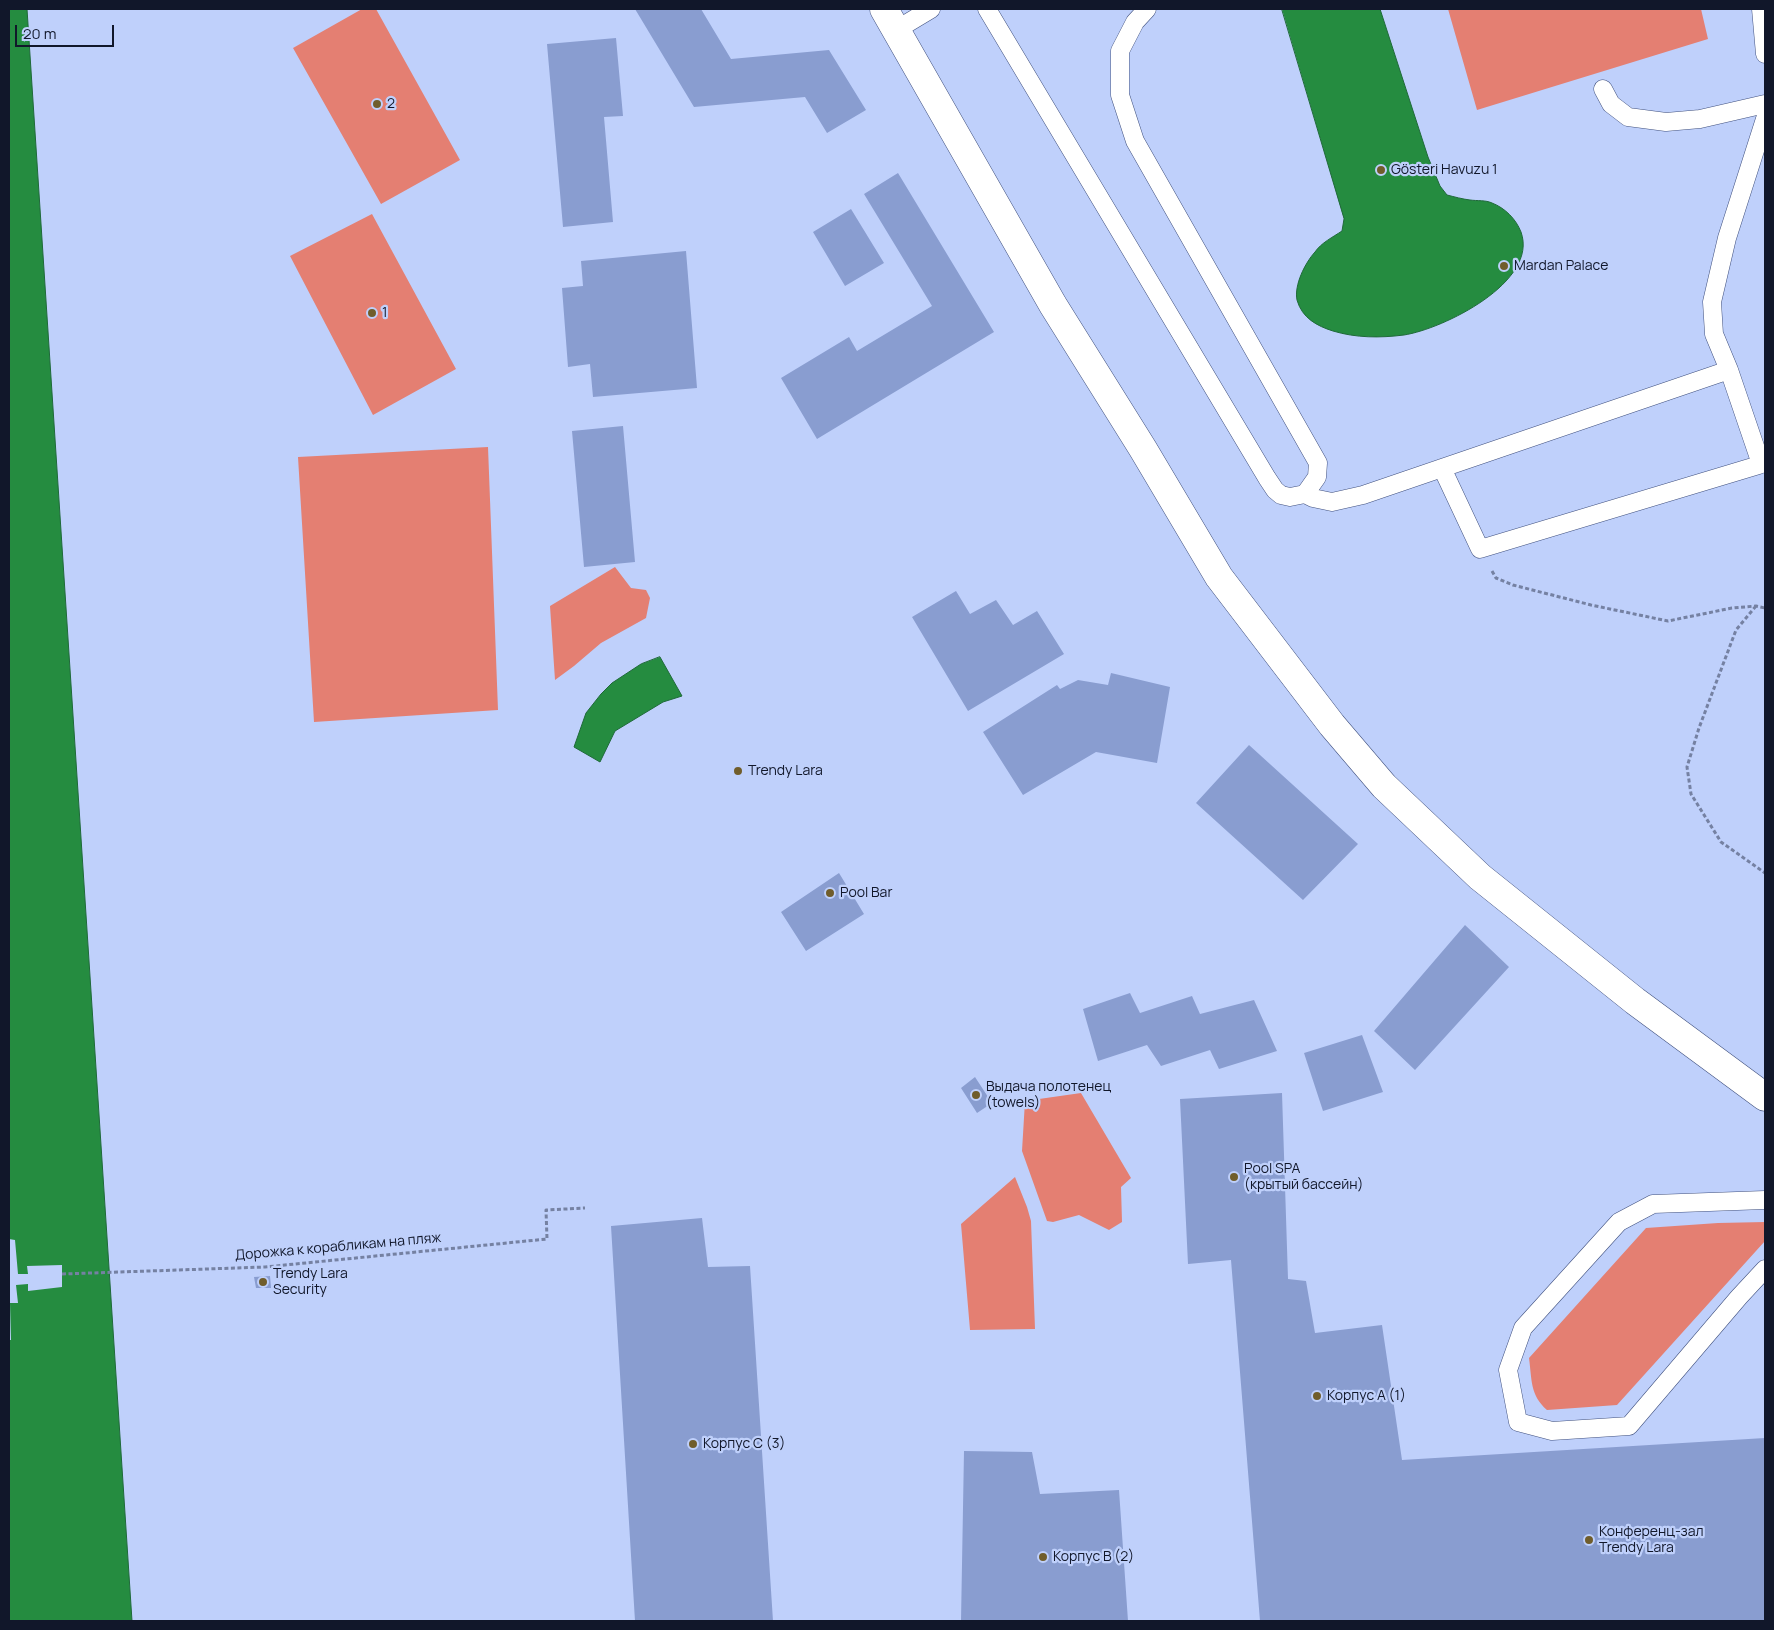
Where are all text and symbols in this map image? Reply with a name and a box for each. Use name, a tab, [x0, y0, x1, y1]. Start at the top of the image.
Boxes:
scale bar	[18, 15, 116, 47]
text: 20 m	[23, 23, 56, 44]
place label: 2	[387, 96, 395, 112]
marker: 2	[371, 98, 383, 110]
place label: Gösteri Havuzu 1	[1391, 162, 1498, 178]
marker: Gösteri Havuzu 1	[1375, 164, 1387, 176]
place label: Mardan Palace	[1514, 258, 1608, 274]
marker: Mardan Palace	[1498, 260, 1510, 272]
place label: 1	[382, 305, 387, 321]
marker: 1	[366, 307, 378, 319]
place label: Trendy Lara	[748, 763, 823, 779]
marker: Trendy Lara	[732, 765, 744, 777]
place label: Pool Bar	[840, 885, 892, 901]
marker: Pool Bar	[824, 887, 836, 899]
place label: Выдача полотенец (towels)	[986, 1079, 1111, 1112]
marker: Выдача полотенец (towels)	[970, 1089, 982, 1101]
place label: Pool SPA (крытый бассейн)	[1244, 1161, 1363, 1194]
marker: Pool SPA (крытый бассейн)	[1228, 1171, 1240, 1183]
street label: Дорожка к корабликам на пляж	[234, 1230, 442, 1264]
place label: Trendy Lara Security	[273, 1266, 348, 1298]
marker: Trendy Lara Security	[257, 1276, 269, 1288]
place label: Корпус A (1)	[1327, 1388, 1406, 1404]
marker: Корпус A (1)	[1311, 1390, 1323, 1402]
place label: Корпус C (3)	[703, 1436, 785, 1452]
marker: Корпус C (3)	[687, 1438, 699, 1450]
place label: Конференц-зал Trendy Lara	[1599, 1524, 1703, 1556]
marker: Конференц-зал Trendy Lara	[1583, 1534, 1595, 1546]
place label: Корпус B (2)	[1053, 1549, 1134, 1565]
marker: Корпус B (2)	[1037, 1551, 1049, 1563]

